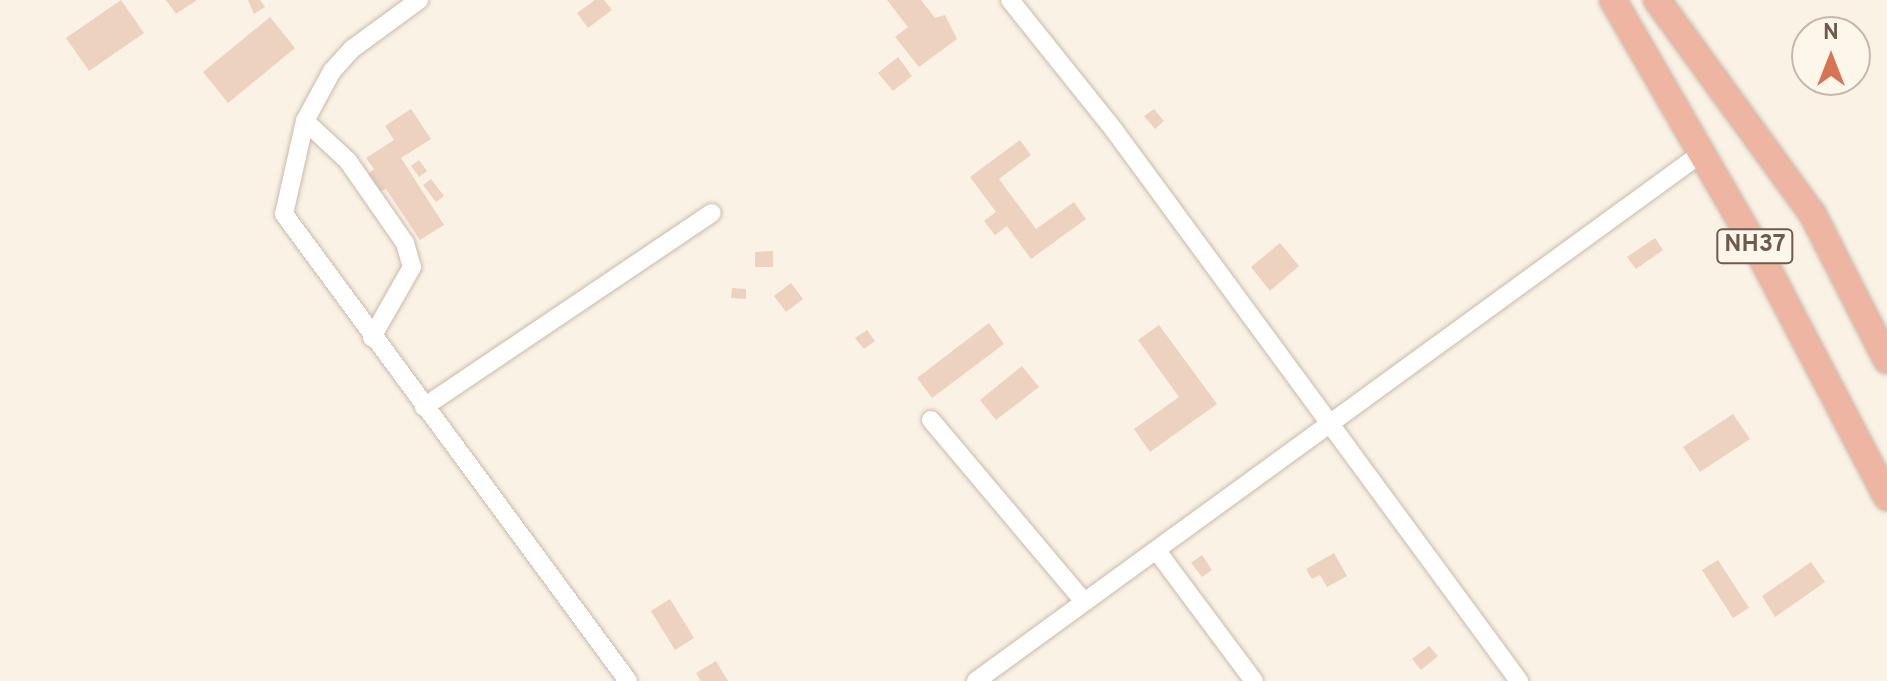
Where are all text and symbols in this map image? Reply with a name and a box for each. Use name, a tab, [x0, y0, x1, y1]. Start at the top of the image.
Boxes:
north arrow	[1791, 16, 1871, 96]
text: N	[1823, 20, 1839, 47]
road number: NH37	[1715, 226, 1795, 266]

